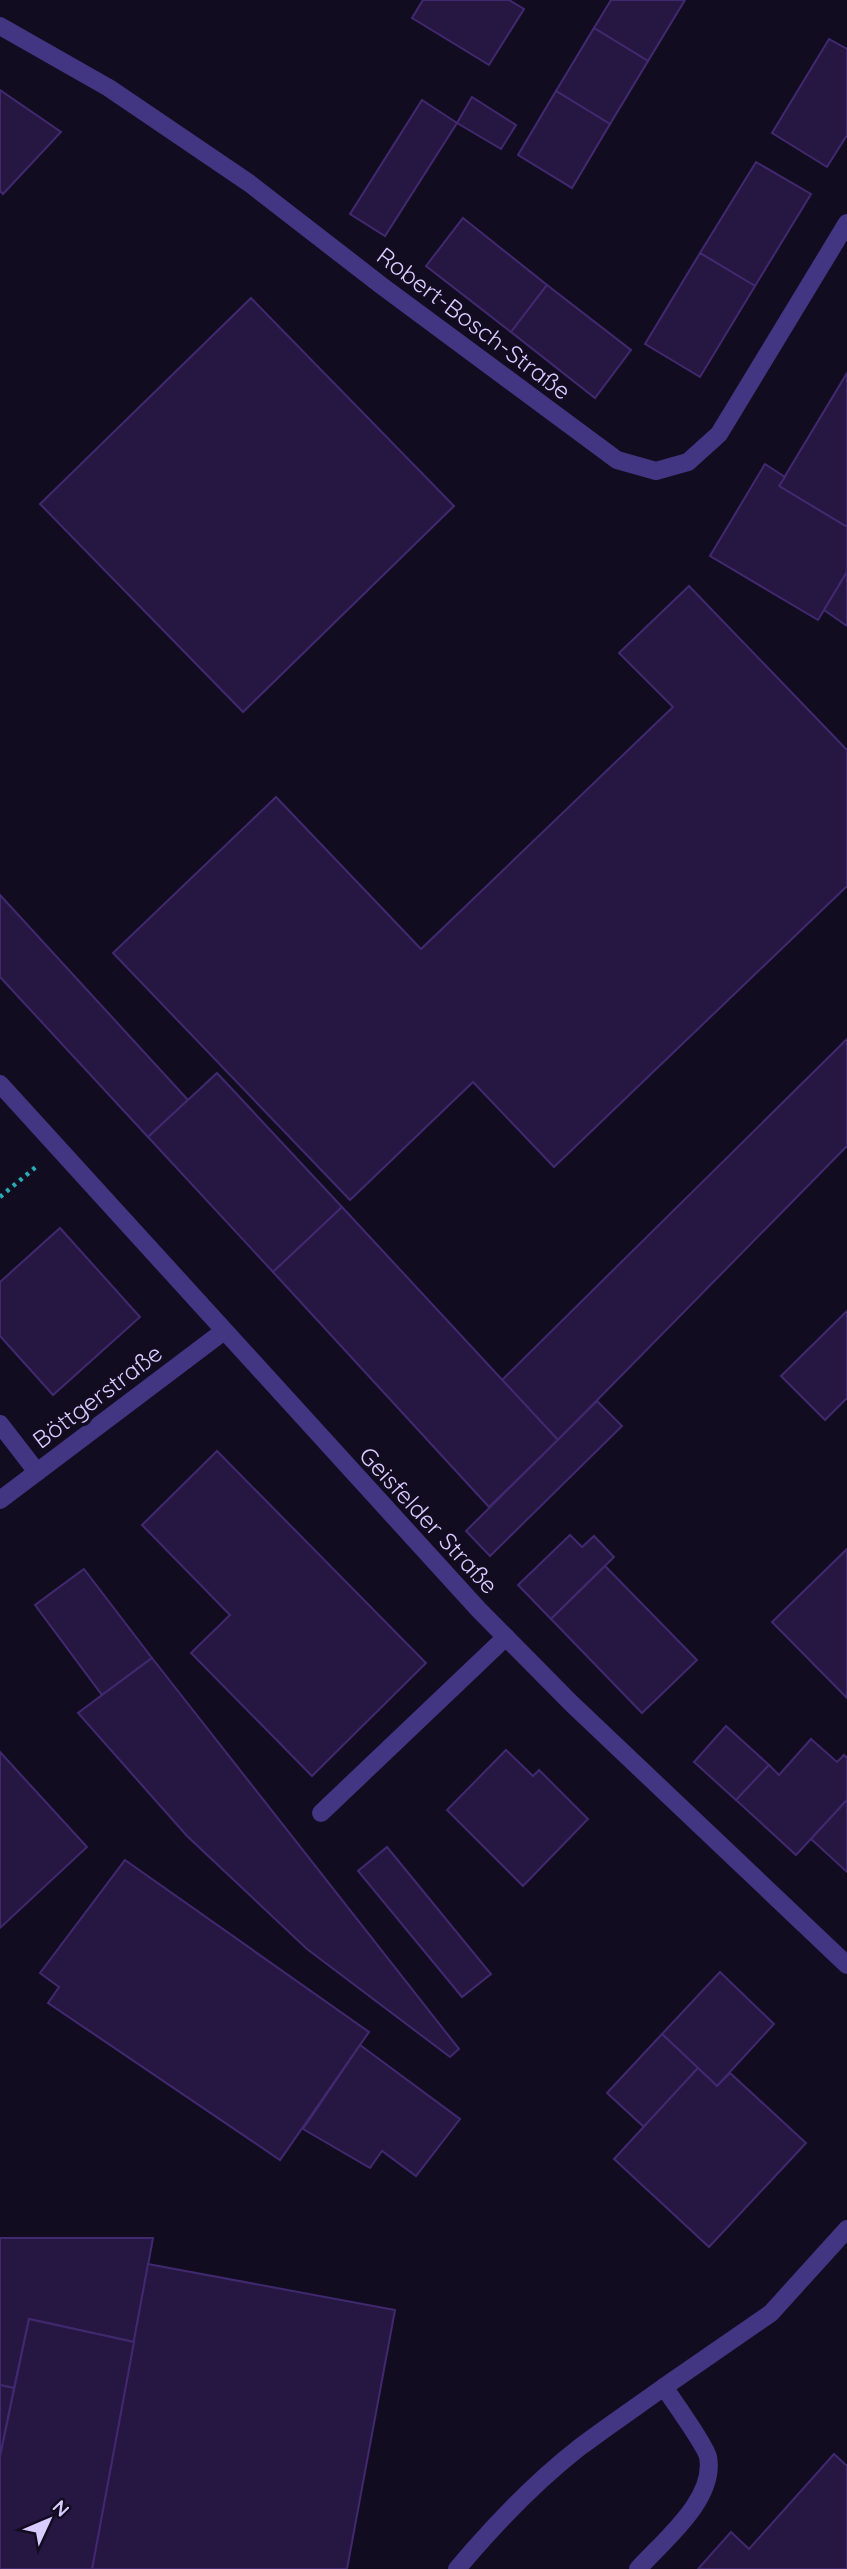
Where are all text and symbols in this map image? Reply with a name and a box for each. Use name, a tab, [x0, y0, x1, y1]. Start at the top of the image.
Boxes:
street label: Robert-Bosch-Straße	[371, 240, 577, 406]
street label: Böttgerstraße	[26, 1338, 168, 1454]
street label: Geisfelder Straße	[353, 1440, 505, 1600]
north arrow	[14, 2485, 84, 2555]
text: N	[48, 2495, 75, 2522]

